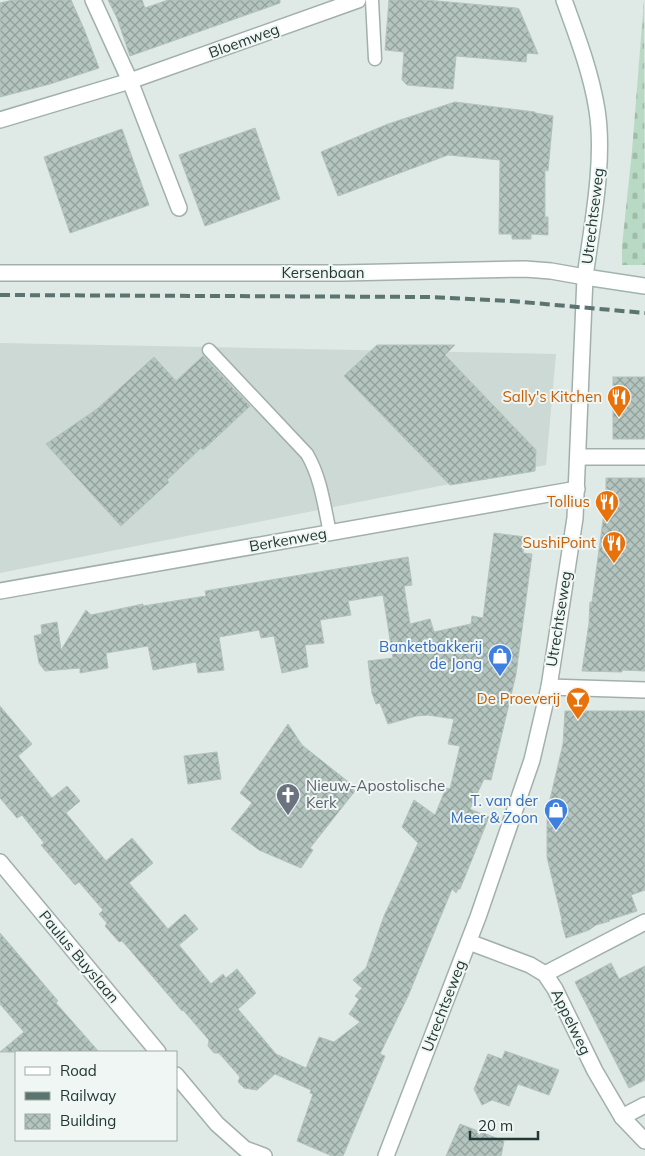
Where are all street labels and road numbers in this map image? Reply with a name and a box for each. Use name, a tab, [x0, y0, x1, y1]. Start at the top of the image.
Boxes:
street label: Bloemweg	[206, 19, 282, 62]
street label: Utrechtseweg	[577, 167, 608, 265]
street label: Kersenbaan	[281, 263, 365, 282]
street label: Berkenweg	[248, 523, 328, 556]
street label: Utrechtseweg	[542, 570, 575, 668]
street label: Paulus Buyslaan	[35, 906, 124, 1007]
street label: Utrechtseweg	[417, 957, 470, 1054]
street label: Appelweg	[547, 986, 596, 1058]

